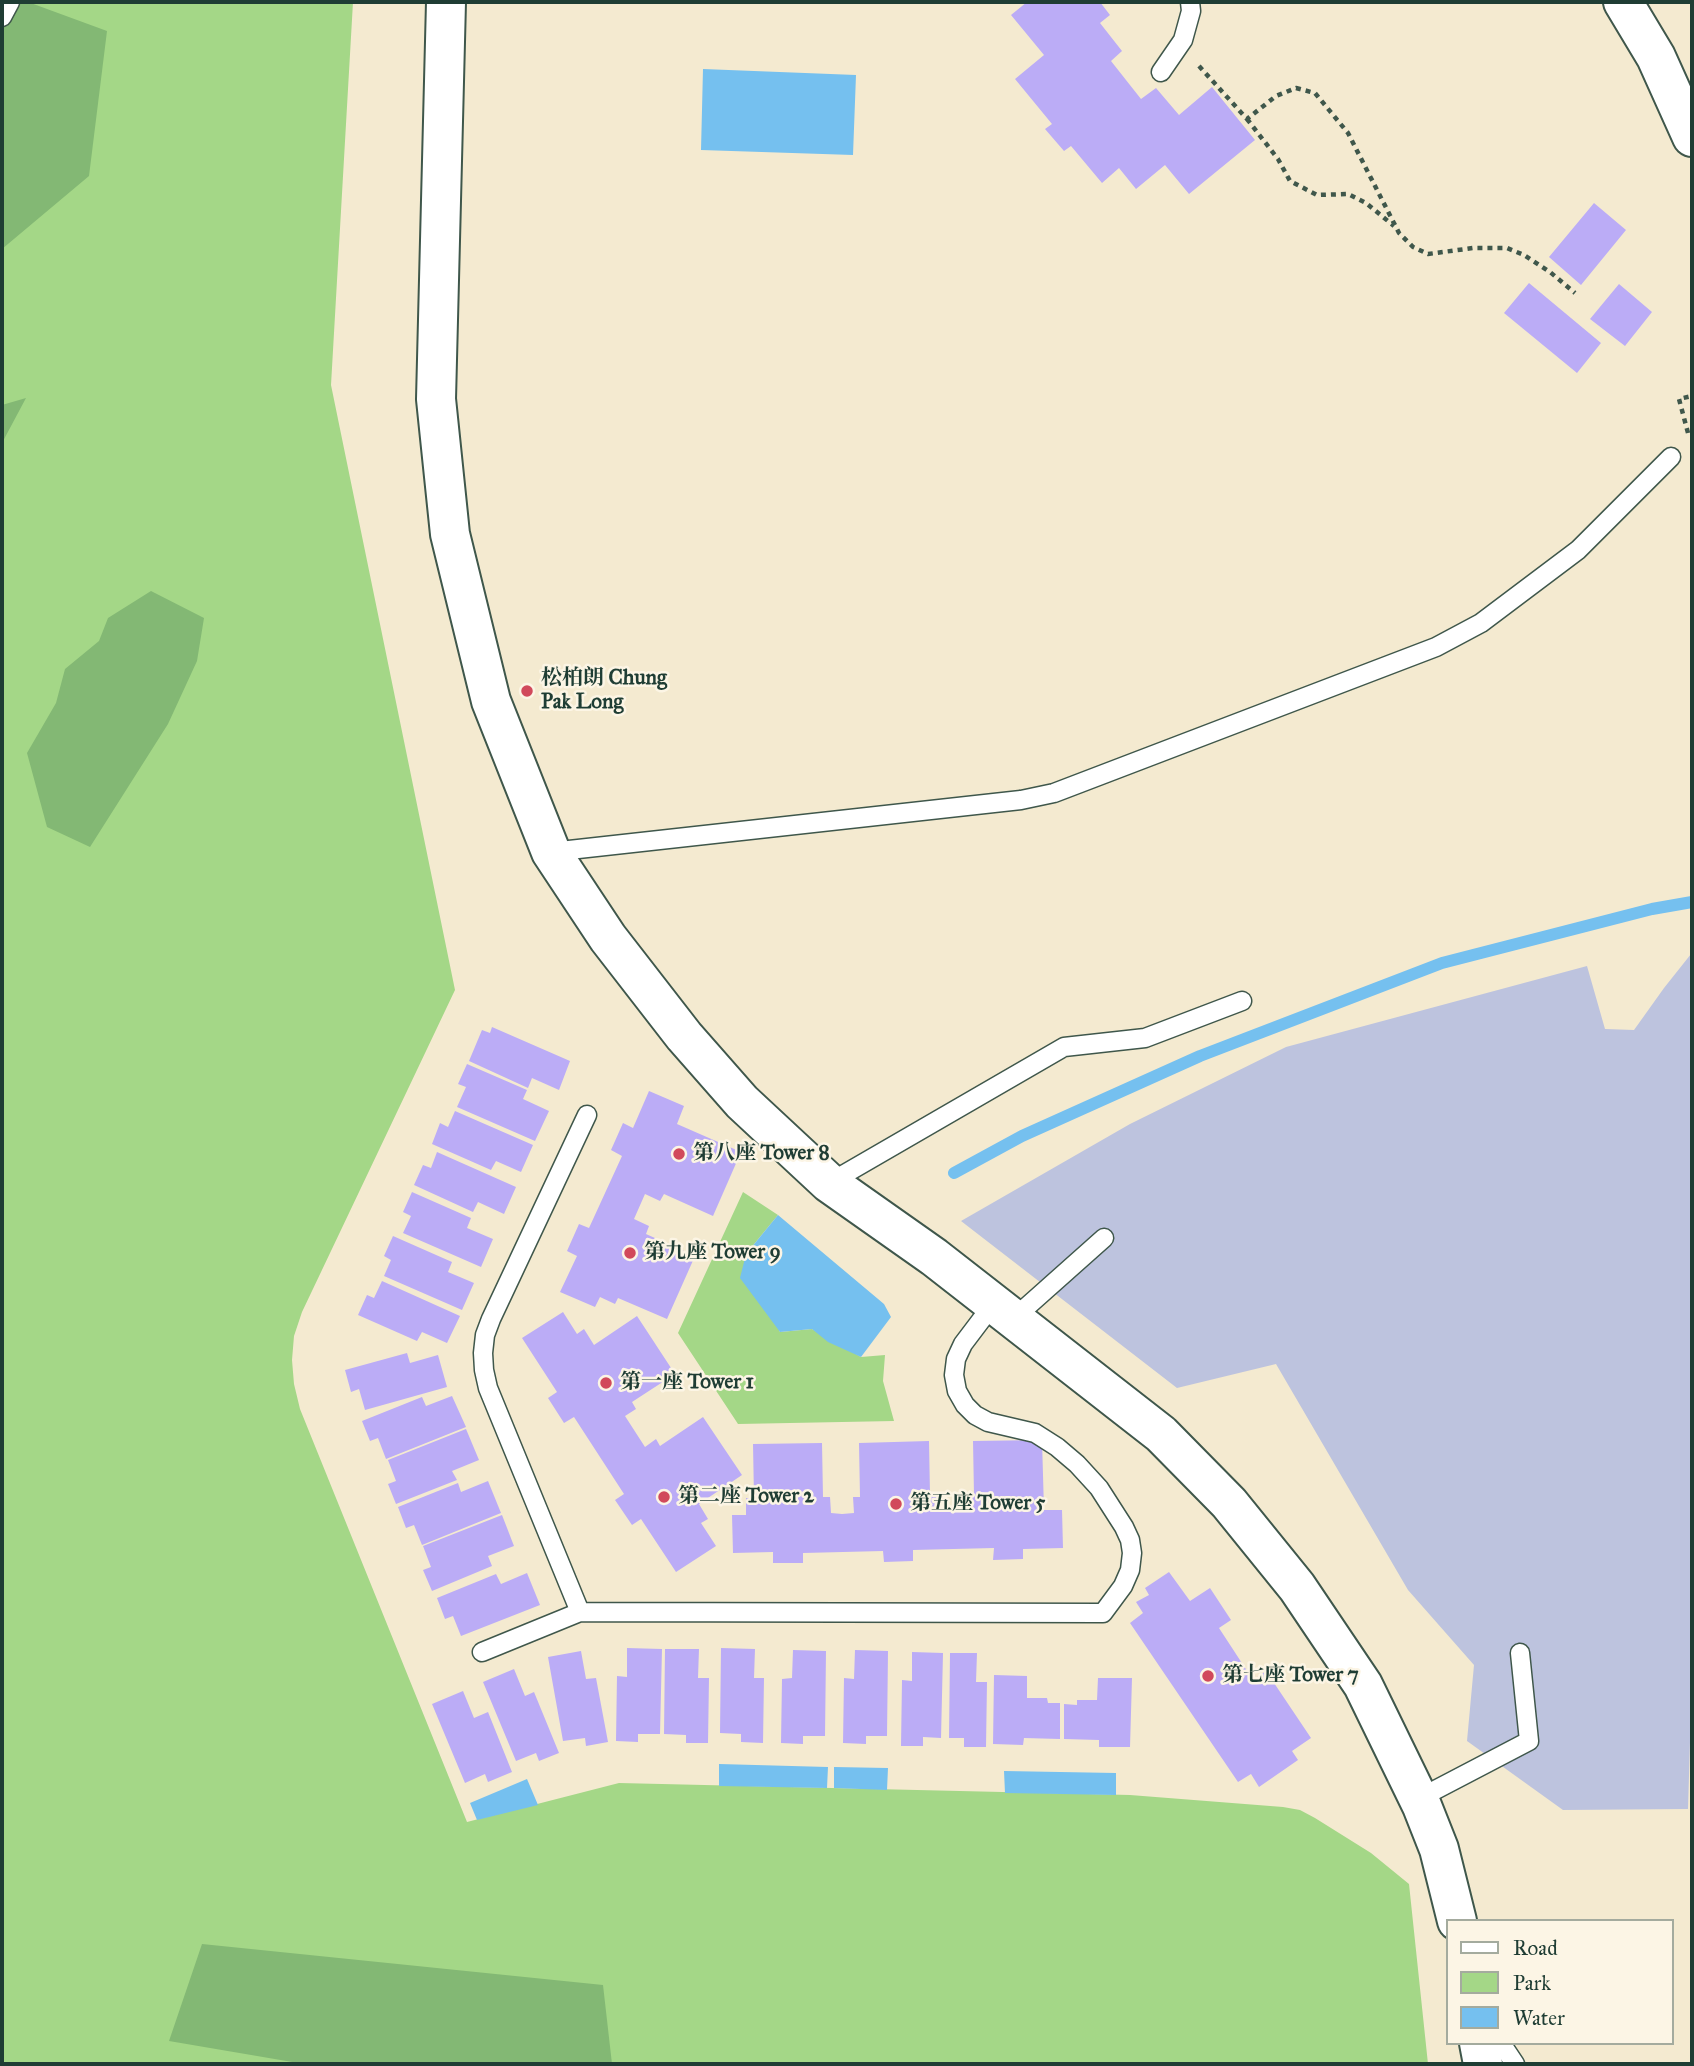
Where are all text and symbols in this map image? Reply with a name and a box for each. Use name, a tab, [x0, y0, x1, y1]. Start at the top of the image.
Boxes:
place label: 松柏朗 Chung Pak Long	[541, 666, 667, 716]
marker: 松柏朗 Chung Pak Long	[519, 683, 535, 699]
place label: 第八座 Tower 8	[693, 1141, 830, 1167]
marker: 第八座 Tower 8	[671, 1146, 687, 1162]
place label: 第九座 Tower 9	[644, 1240, 781, 1266]
marker: 第九座 Tower 9	[622, 1245, 638, 1261]
place label: 第一座 Tower 1	[620, 1370, 754, 1396]
marker: 第一座 Tower 1	[598, 1375, 614, 1391]
place label: 第二座 Tower 2	[678, 1484, 814, 1510]
marker: 第二座 Tower 2	[656, 1489, 672, 1505]
place label: 第五座 Tower 5	[910, 1491, 1045, 1517]
marker: 第五座 Tower 5	[888, 1496, 904, 1512]
place label: 第七座 Tower 7	[1222, 1663, 1359, 1689]
marker: 第七座 Tower 7	[1200, 1668, 1216, 1684]
legend	[1446, 1919, 1673, 2045]
text: Road	[1513, 1935, 1558, 1961]
text: Park	[1513, 1970, 1551, 1996]
text: Water	[1513, 2005, 1565, 2031]

